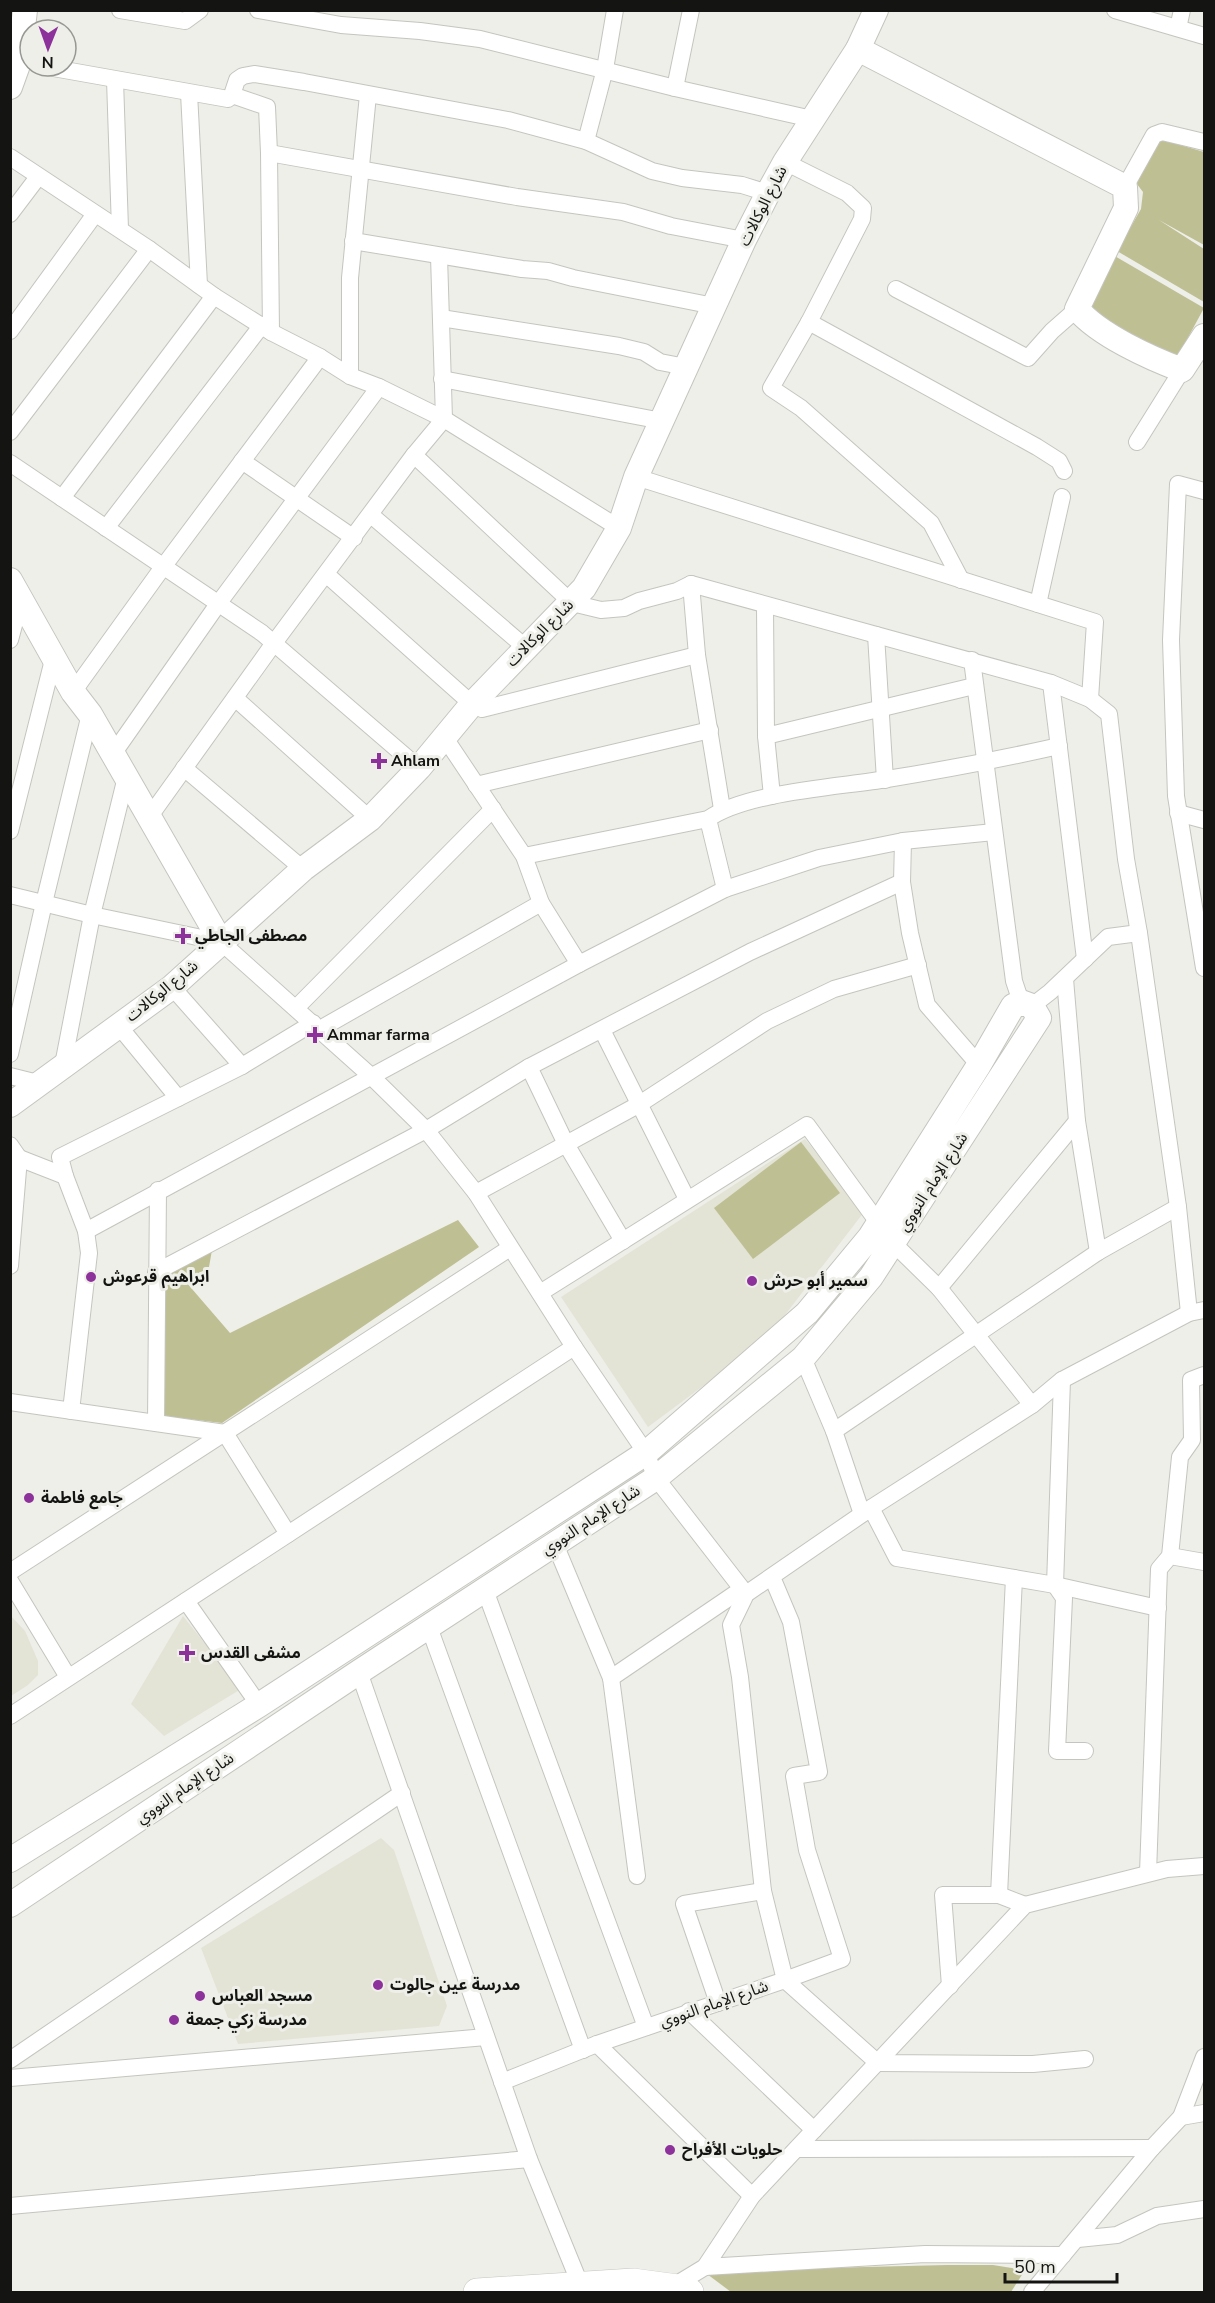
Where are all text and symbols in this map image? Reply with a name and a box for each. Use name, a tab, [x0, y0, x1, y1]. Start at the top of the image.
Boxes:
north arrow	[18, 18, 78, 78]
text: N	[42, 51, 54, 73]
street label: شارع الوكالات	[733, 162, 794, 250]
street label: شارع الوكالات	[501, 594, 579, 672]
place label: Ahlam	[391, 750, 440, 772]
marker: Ahlam	[372, 754, 386, 768]
place label: مصطفى الجاطي	[195, 925, 307, 949]
marker: مصطفى الجاطي	[176, 929, 190, 943]
street label: شارع الوكالات	[121, 955, 203, 1028]
place label: Ammar farma	[327, 1024, 430, 1046]
marker: Ammar farma	[308, 1028, 322, 1042]
street label: شارع الإمام النووي	[893, 1128, 974, 1236]
place label: ابراهيم قرعوش	[103, 1266, 209, 1289]
marker: ابراهيم قرعوش	[84, 1270, 98, 1284]
place label: سمير أبو حرش	[764, 1270, 868, 1292]
marker: سمير أبو حرش	[745, 1274, 759, 1288]
street label: شارع الإمام النووي	[537, 1480, 645, 1561]
place label: جامع فاطمة	[41, 1487, 123, 1510]
marker: جامع فاطمة	[22, 1491, 36, 1505]
place label: مشفى القدس	[201, 1642, 301, 1664]
marker: مشفى القدس	[178, 1644, 196, 1662]
street label: شارع الإمام النووي	[132, 1747, 239, 1830]
place label: مدرسة عين جالوت	[390, 1974, 520, 1996]
street label: شارع الإمام النووي	[657, 1975, 772, 2034]
marker: مدرسة عين جالوت	[371, 1978, 385, 1992]
place label: مسجد العباس	[212, 1985, 313, 2007]
marker: مسجد العباس	[193, 1989, 207, 2003]
place label: مدرسة زكي جمعة	[186, 2009, 307, 2033]
marker: مدرسة زكي جمعة	[167, 2013, 181, 2027]
place label: حلويات الأفراح	[682, 2139, 782, 2161]
marker: حلويات الأفراح	[663, 2143, 677, 2157]
scale bar	[1005, 2246, 1118, 2284]
text: 50 m	[1014, 2255, 1056, 2279]

